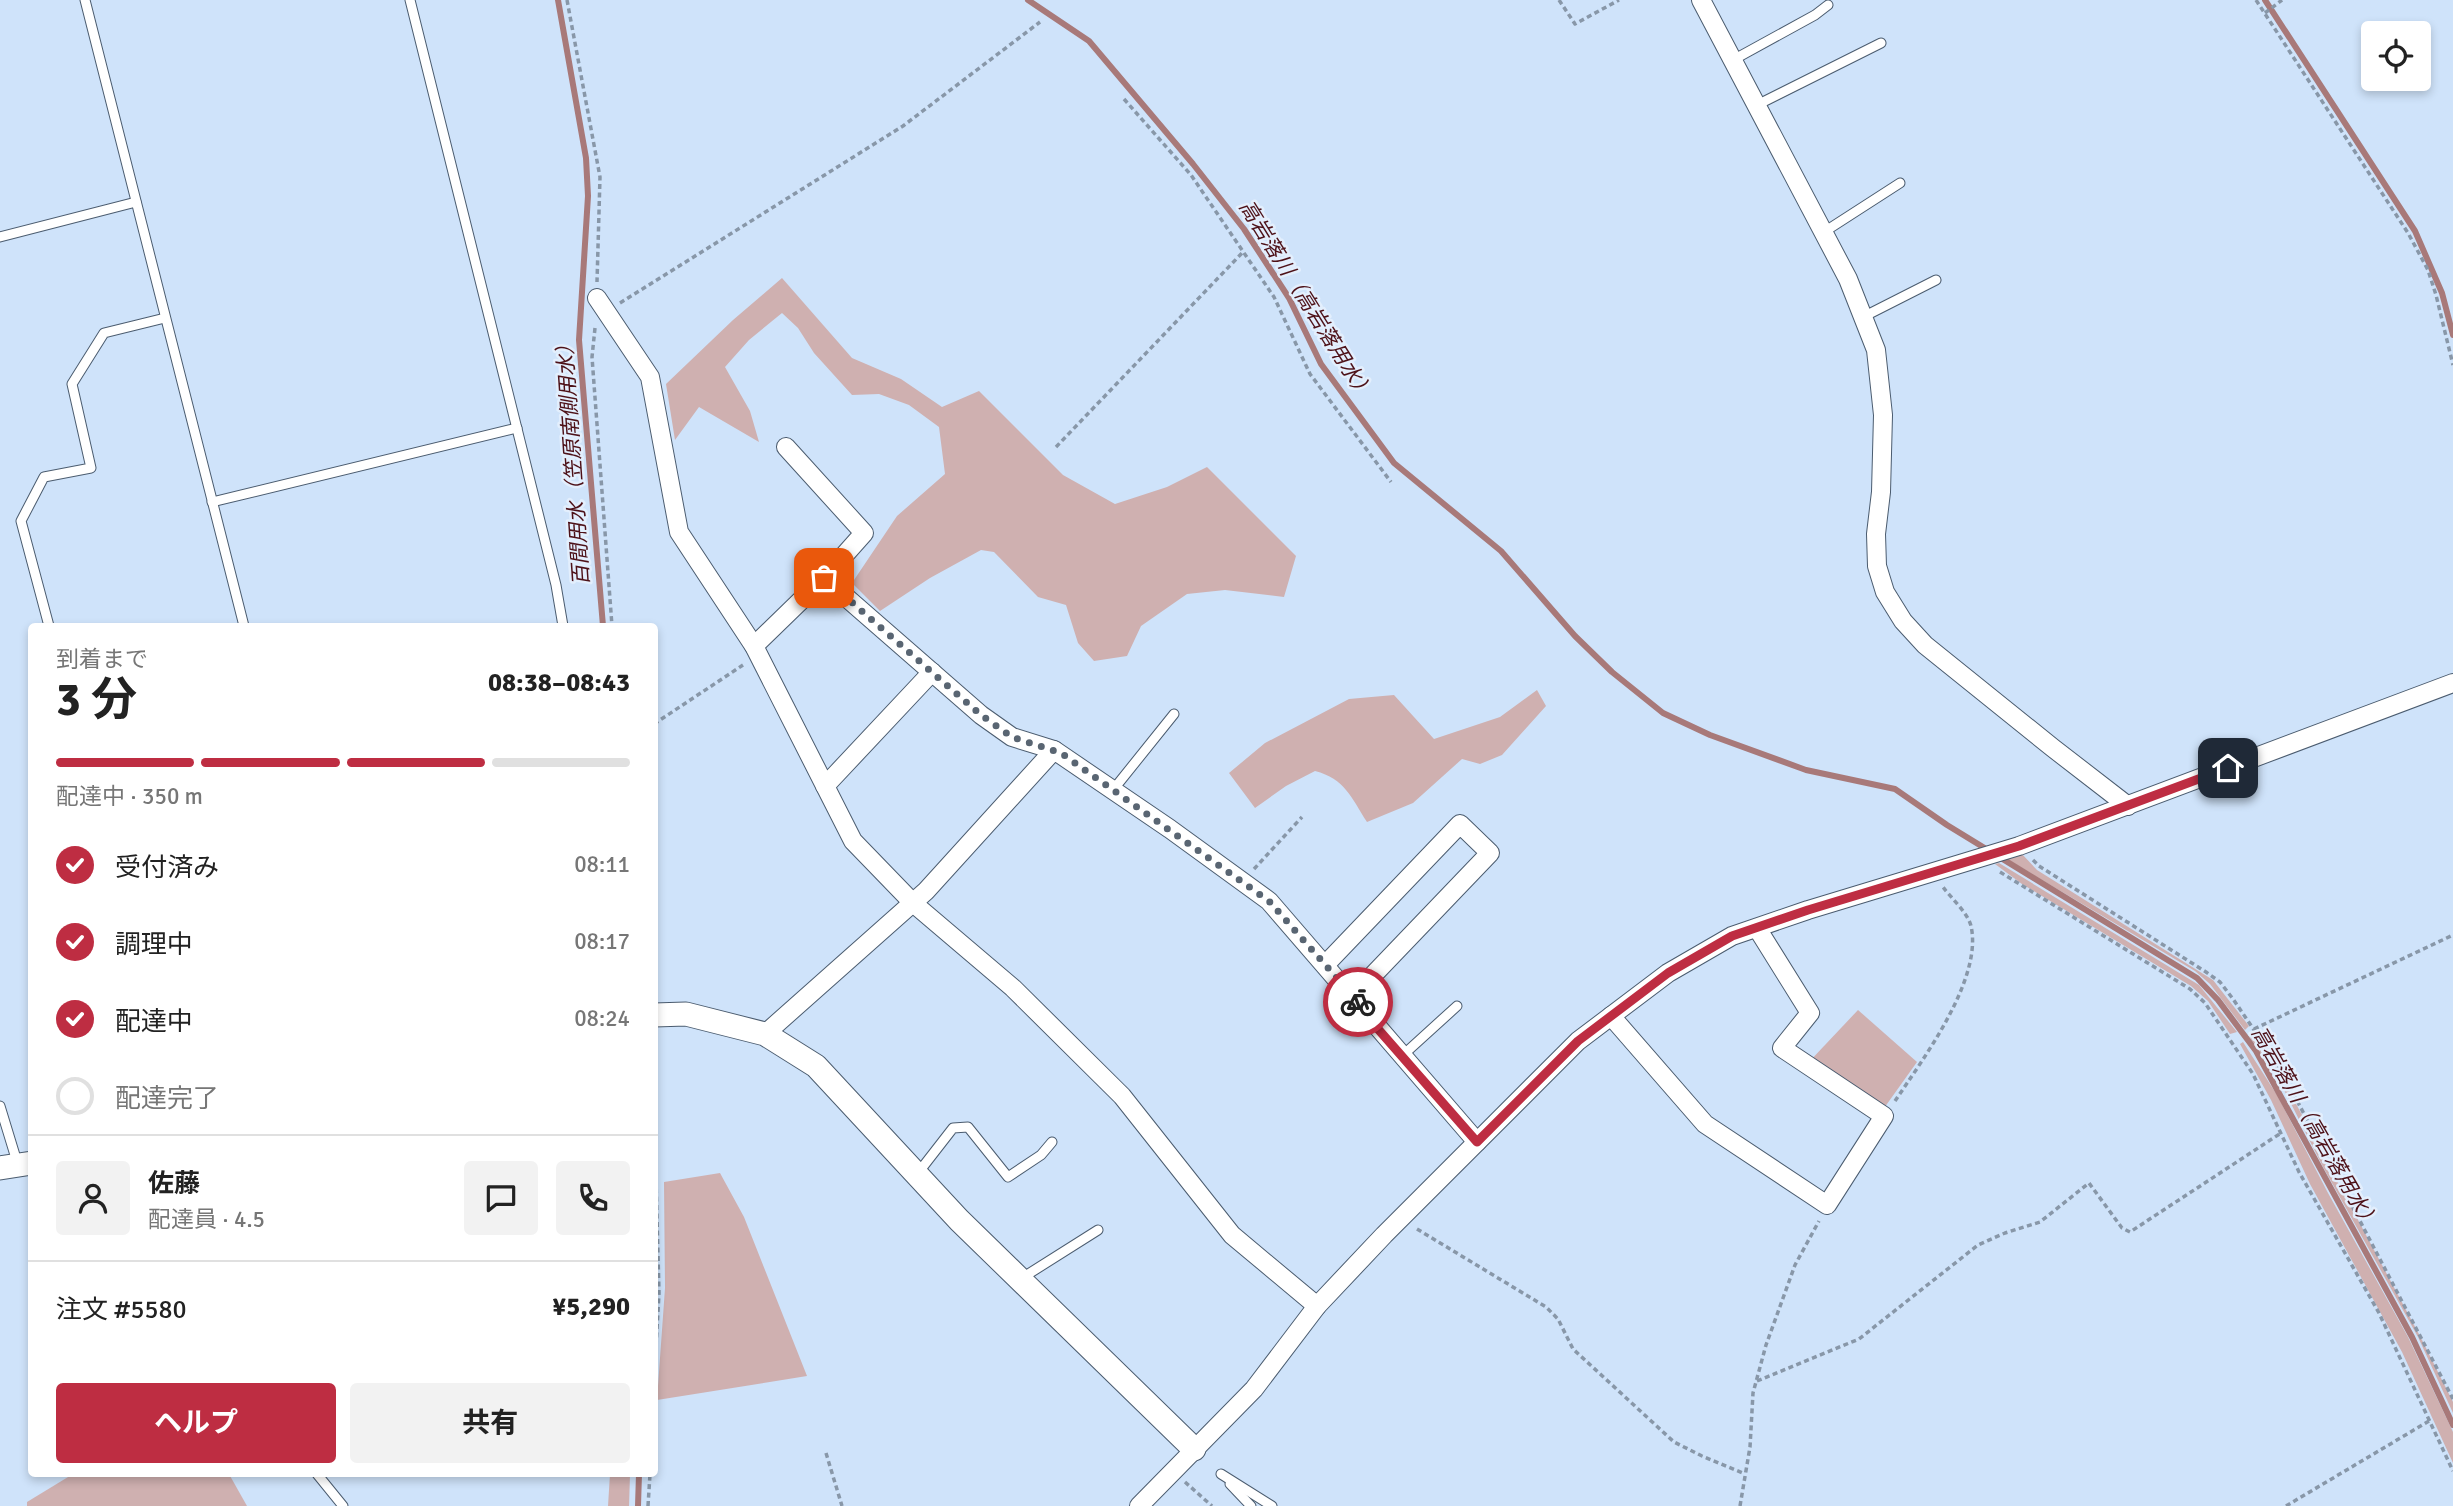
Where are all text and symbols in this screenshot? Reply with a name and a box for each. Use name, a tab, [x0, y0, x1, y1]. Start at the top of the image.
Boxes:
map controls	[2361, 21, 2431, 91]
button: locate	[2361, 21, 2431, 91]
water label: 高岩落川（高岩落用水）	[1234, 195, 1378, 405]
water label: 百間用水（笠原南側用水）	[551, 333, 595, 587]
pin	[794, 548, 854, 608]
icon: bag	[805, 559, 843, 597]
text: 到着まで	[56, 645, 148, 674]
text: 08:38–08:43	[488, 667, 630, 699]
text: 3 分	[56, 672, 137, 728]
pin	[2198, 738, 2258, 798]
icon: home	[2209, 749, 2247, 787]
text: 配達中 · 350 m	[56, 782, 203, 811]
icon: check	[56, 846, 94, 884]
text: 08:11	[574, 850, 630, 879]
text: 受付済み	[115, 852, 219, 884]
icon: check	[56, 923, 94, 961]
text: 08:17	[574, 927, 630, 956]
text: 調理中	[115, 929, 193, 961]
courier	[1323, 967, 1393, 1037]
icon: bike	[1339, 983, 1377, 1021]
icon: check	[56, 1000, 94, 1038]
text: 08:24	[574, 1004, 630, 1033]
text: 配達中	[115, 1006, 193, 1038]
water label: 高岩落川（高岩落用水）	[2246, 1021, 2384, 1235]
text: 配達完了	[115, 1083, 219, 1115]
button: person	[56, 1161, 130, 1235]
button: chat	[464, 1161, 538, 1235]
button: phone	[556, 1161, 630, 1235]
text: 佐藤	[148, 1168, 200, 1200]
text: 配達員 · 4.5	[148, 1205, 265, 1234]
text: ¥5,290	[552, 1291, 630, 1323]
text: 注文 #5580	[56, 1294, 187, 1326]
button: ヘルプ	[56, 1383, 336, 1463]
button: 共有	[350, 1383, 630, 1463]

